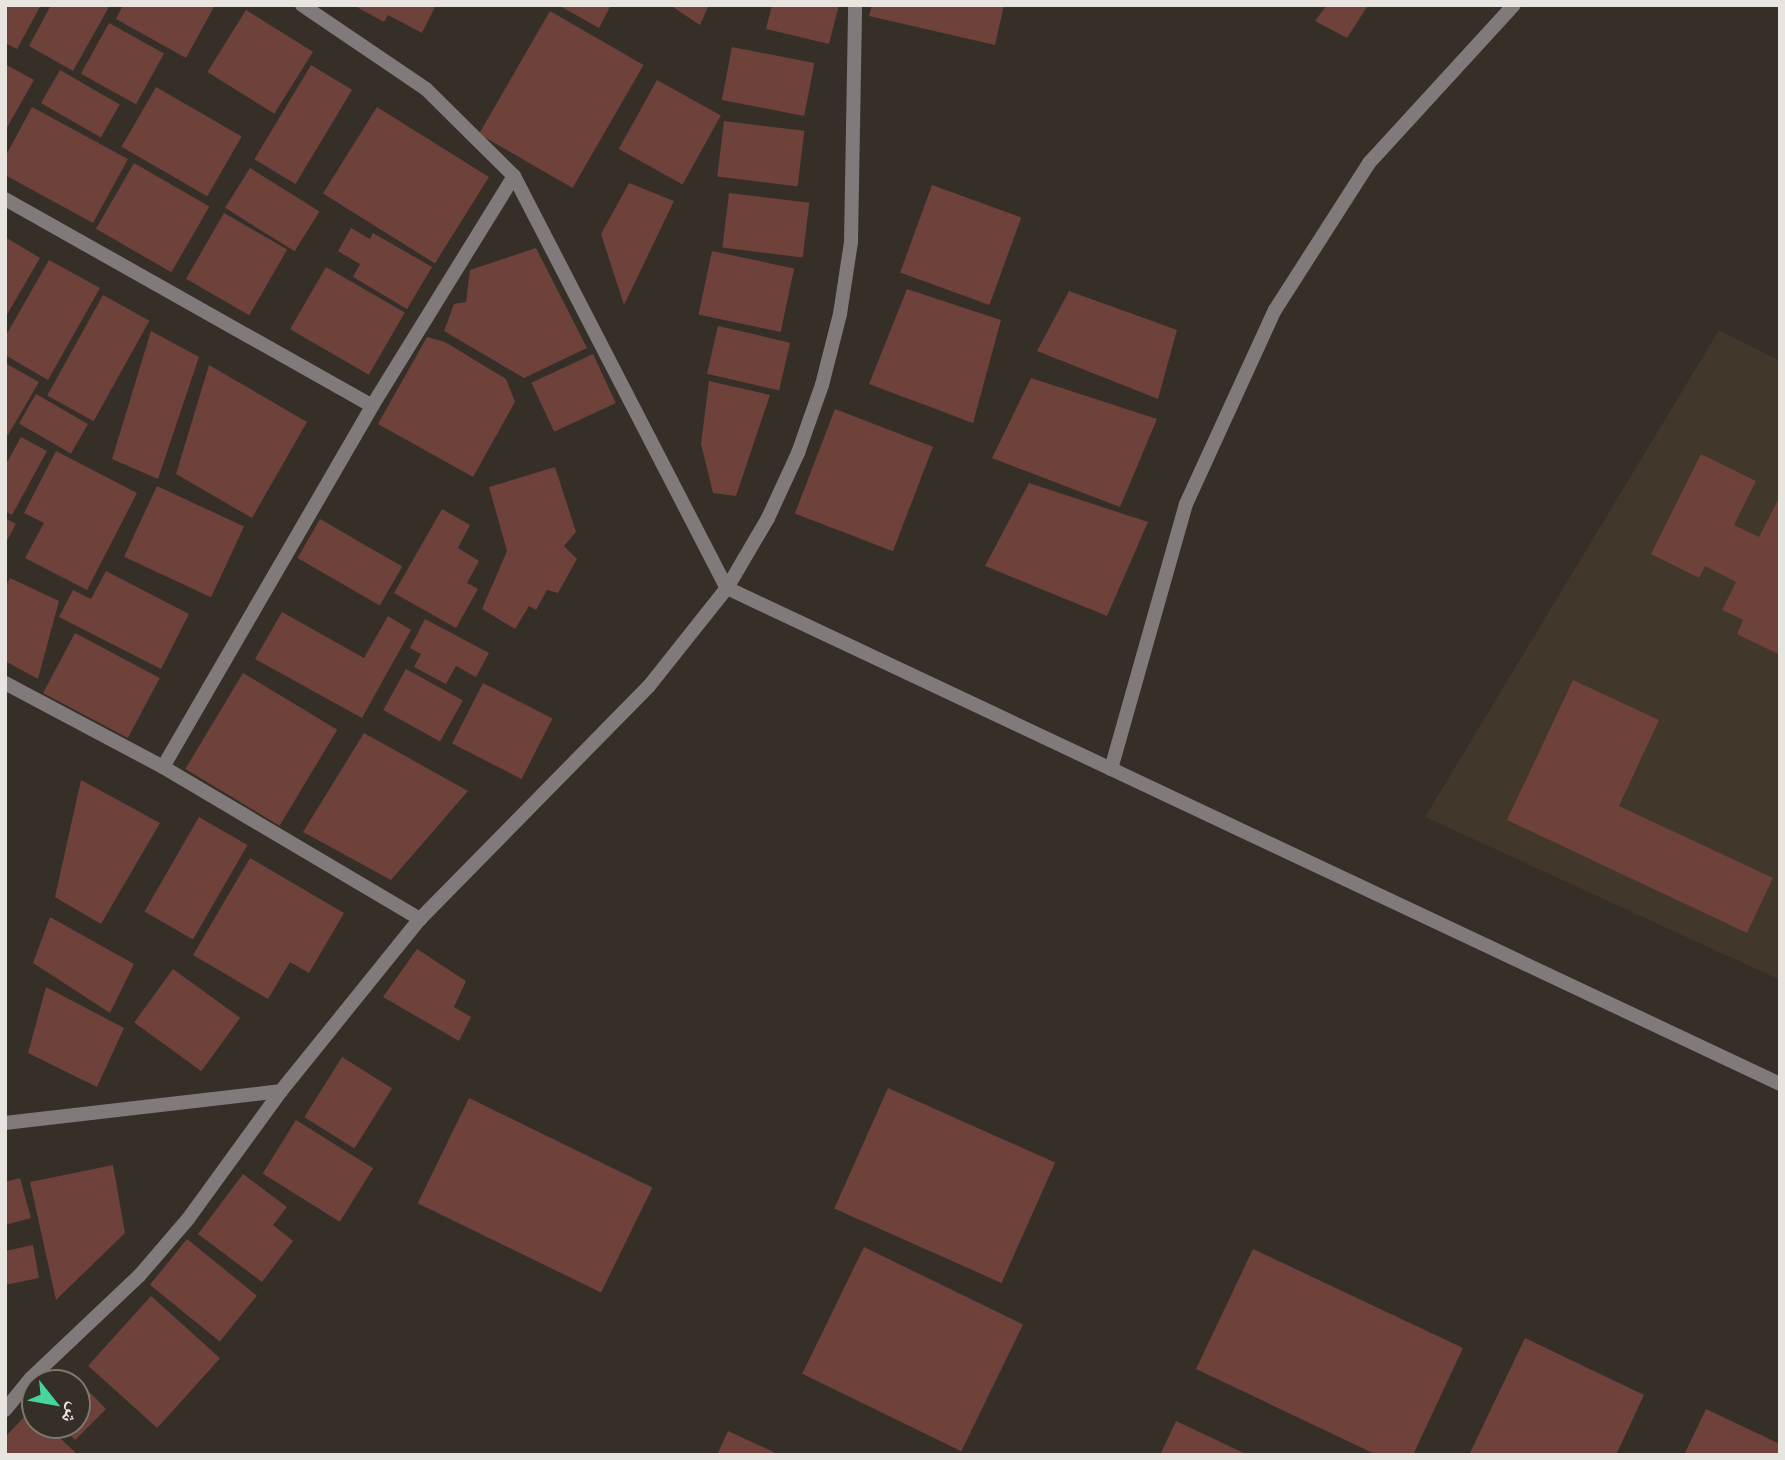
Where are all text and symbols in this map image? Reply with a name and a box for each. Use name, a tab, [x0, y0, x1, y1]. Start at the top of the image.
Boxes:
north arrow	[21, 1369, 91, 1439]
text: ش	[56, 1398, 89, 1429]

